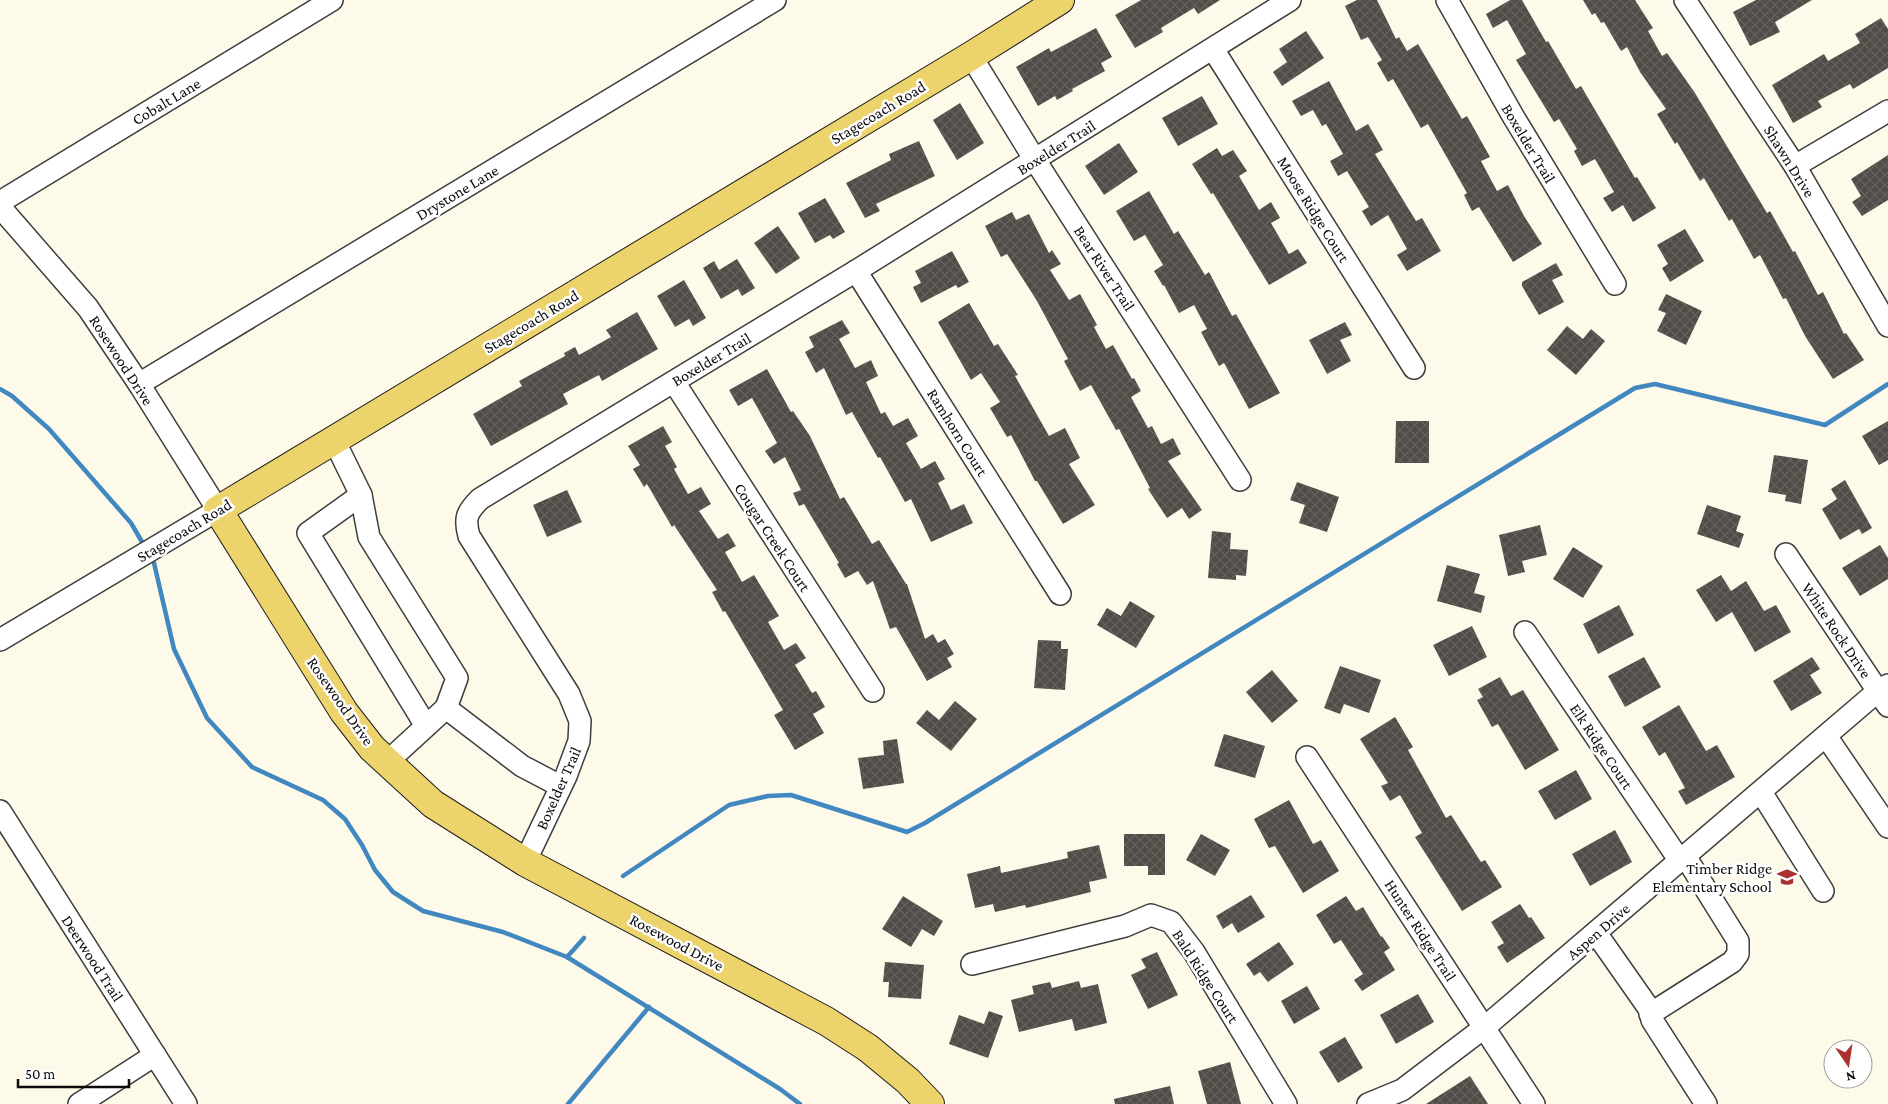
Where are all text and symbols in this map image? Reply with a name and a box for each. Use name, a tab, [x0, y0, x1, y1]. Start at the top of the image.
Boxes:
street label: Cobalt Lane	[129, 74, 203, 128]
street label: Stagecoach Road	[828, 77, 930, 148]
street label: Boxelder Trail	[1498, 101, 1559, 186]
street label: Boxelder Trail	[1014, 117, 1099, 178]
street label: Shawn Drive	[1761, 122, 1818, 200]
street label: Moose Ridge Court	[1273, 153, 1353, 266]
street label: Drystone Lane	[413, 161, 502, 224]
street label: Bear River Trail	[1071, 223, 1138, 314]
street label: Stagecoach Road	[481, 286, 583, 357]
street label: Rosewood Drive	[86, 312, 157, 408]
street label: Boxelder Trail	[669, 329, 754, 390]
street label: Ramhorn Court	[924, 386, 992, 480]
street label: Cougar Creek Court	[730, 480, 814, 596]
street label: Stagecoach Road	[134, 495, 236, 566]
street label: White Rock Drive	[1798, 579, 1875, 681]
street label: Rosewood Drive	[304, 654, 377, 749]
street label: Elk Ridge Court	[1566, 700, 1637, 793]
street label: Boxelder Trail	[533, 744, 584, 832]
place label: Timber Ridge Elementary School	[1652, 860, 1772, 896]
school or university icon: Timber Ridge Elementary School	[1776, 866, 1798, 888]
street label: Hunter Ridge Trail	[1381, 876, 1460, 985]
street label: Aspen Drive	[1564, 900, 1634, 964]
street label: Rosewood Drive	[627, 911, 726, 974]
street label: Deerwood Trail	[58, 912, 127, 1005]
street label: Bald Ridge Court	[1168, 926, 1242, 1027]
north arrow	[1823, 1039, 1873, 1089]
scale bar	[18, 1056, 129, 1088]
text: 50 m	[25, 1066, 55, 1082]
text: N	[1844, 1068, 1857, 1086]

